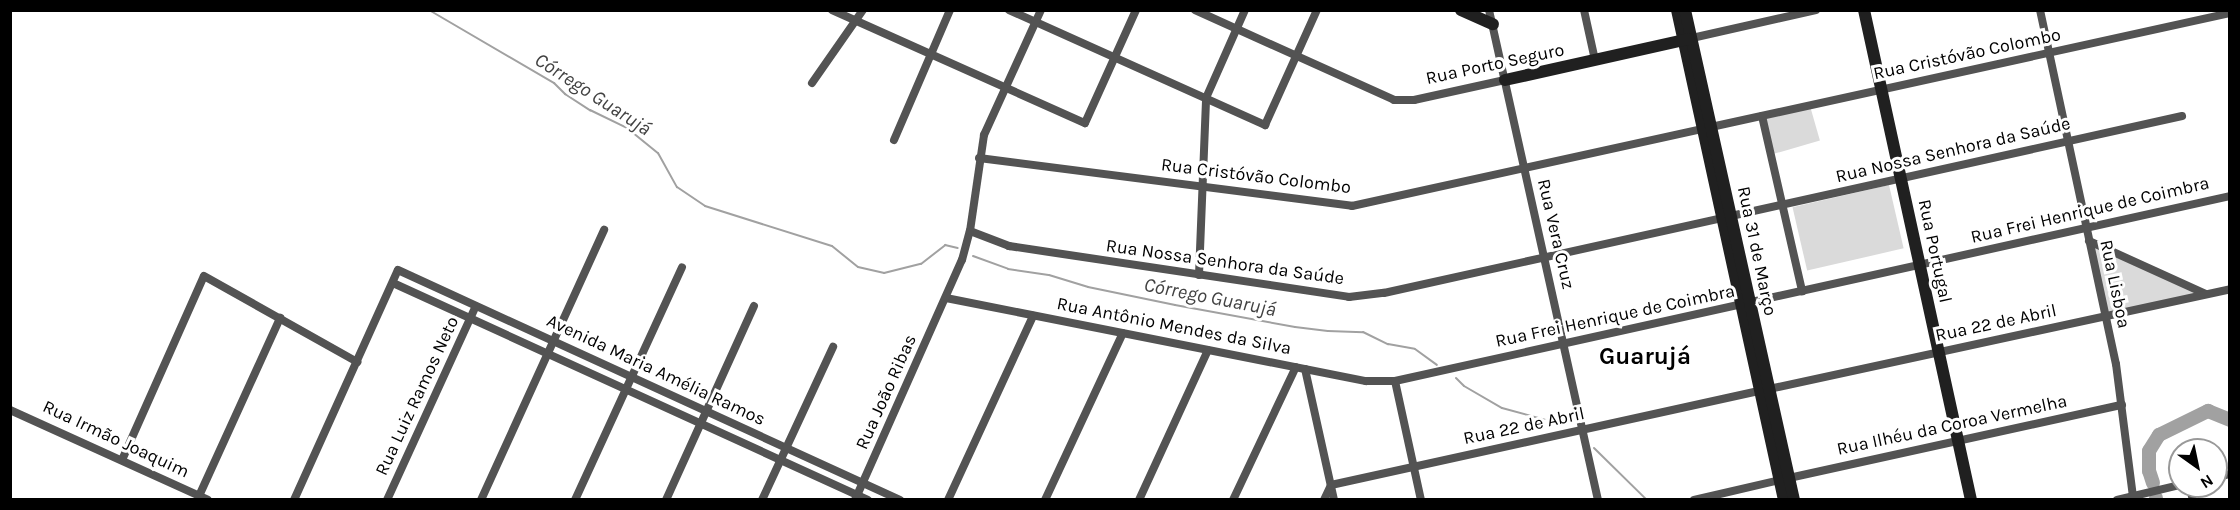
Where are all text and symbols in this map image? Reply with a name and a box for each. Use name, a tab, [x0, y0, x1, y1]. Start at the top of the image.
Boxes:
street label: Rua Cristóvão Colombo	[1871, 24, 2063, 84]
street label: Rua Porto Seguro	[1424, 39, 1566, 89]
water label: Córrego Guarujá	[530, 47, 656, 141]
street label: Rua Nossa Senhora da Saúde	[1834, 112, 2072, 188]
street label: Rua Cristóvão Colombo	[1160, 154, 1352, 198]
street label: Rua Frei Henrique de Coimbra	[1969, 172, 2211, 248]
street label: Rua Vera Cruz	[1533, 177, 1579, 291]
street label: Rua 31 de Março	[1733, 184, 1781, 318]
street label: Rua Portugal	[1914, 197, 1956, 305]
street label: Rua Nossa Senhora da Saúde	[1105, 235, 1345, 289]
street label: Rua Lisboa	[2095, 238, 2135, 330]
water label: Córrego Guarujá	[1142, 272, 1278, 322]
street label: Rua Frei Henrique de Coimbra	[1493, 280, 1737, 352]
street label: Rua Antônio Mendes da Silva	[1055, 293, 1293, 359]
street label: Rua 22 de Abril	[1933, 300, 2059, 346]
street label: Avenida Maria Amélia Ramos	[543, 310, 769, 430]
street label: Rua Luiz Ramos Neto	[371, 313, 463, 479]
street label: Rua João Ribas	[851, 331, 921, 453]
district label: Guarujá	[1599, 343, 1691, 371]
street label: Rua Ilhéu da Coroa Vermelha	[1835, 390, 2069, 460]
street label: Rua Irmão Joaquim	[39, 396, 193, 482]
street label: Rua 22 de Abril	[1461, 403, 1587, 449]
north arrow	[2168, 438, 2228, 498]
text: N	[2197, 471, 2217, 493]

